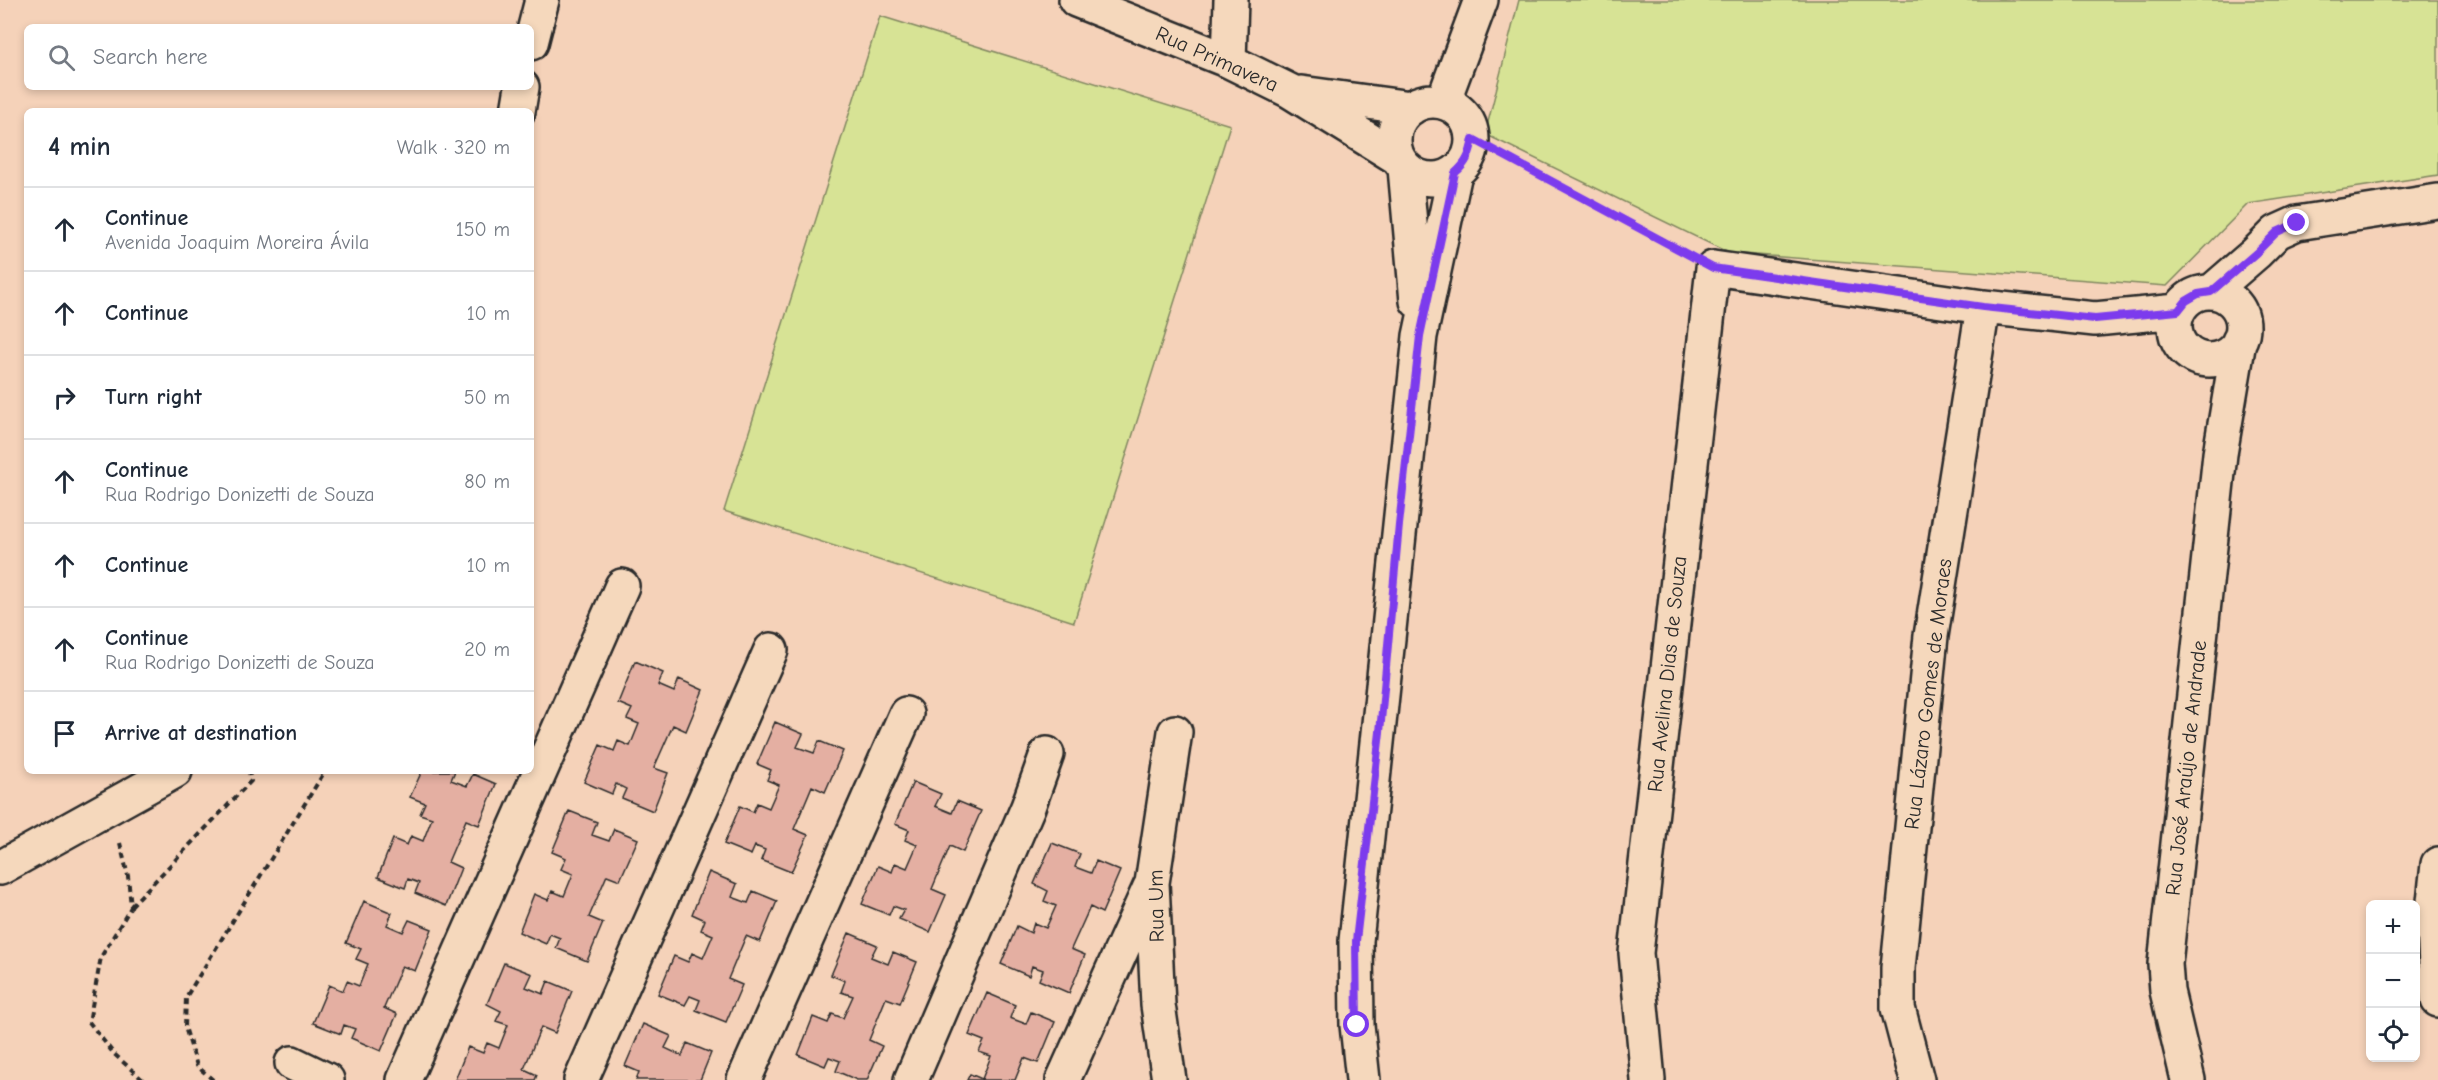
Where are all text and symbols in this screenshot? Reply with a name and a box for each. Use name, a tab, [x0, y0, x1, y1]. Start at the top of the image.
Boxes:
street label: Rua Primavera	[1152, 21, 1282, 97]
search box	[24, 24, 534, 90]
icon: search	[45, 41, 78, 74]
text: Search here	[93, 44, 208, 70]
text: 4 min	[48, 132, 111, 162]
text: Walk · 320 m	[397, 136, 510, 159]
text: Continue	[105, 205, 188, 231]
route end	[2283, 209, 2309, 235]
icon: ahead	[48, 213, 81, 246]
text: 150 m	[456, 218, 510, 241]
text: Avenida Joaquim Moreira Ávila	[105, 231, 369, 254]
icon: ahead	[48, 297, 81, 330]
text: Continue	[105, 300, 188, 326]
text: 10 m	[467, 302, 510, 325]
icon: right	[48, 381, 81, 414]
text: Turn right	[105, 384, 202, 410]
text: 50 m	[464, 386, 510, 409]
text: Continue	[105, 457, 188, 483]
icon: ahead	[48, 465, 81, 498]
text: 80 m	[464, 470, 510, 493]
text: Rua Rodrigo Donizetti de Souza	[105, 483, 375, 506]
icon: ahead	[48, 549, 81, 582]
text: Continue	[105, 552, 188, 578]
text: 10 m	[467, 554, 510, 577]
street label: Rua Avelina Dias de Souza	[1643, 555, 1691, 793]
street label: Rua Lázaro Gomes de Moraes	[1899, 557, 1957, 831]
text: Continue	[105, 625, 188, 651]
icon: ahead	[48, 633, 81, 666]
text: 20 m	[464, 638, 510, 661]
street label: Rua José Araújo de Andrade	[2161, 639, 2211, 897]
text: Rua Rodrigo Donizetti de Souza	[105, 651, 375, 674]
icon: arrive	[48, 717, 81, 750]
text: Arrive at destination	[105, 720, 297, 746]
street label: Rua Um	[1143, 869, 1169, 943]
map controls	[2366, 900, 2420, 1062]
button: +	[2366, 900, 2420, 954]
button: −	[2366, 954, 2420, 1008]
button: locate	[2366, 1008, 2420, 1062]
route start	[1343, 1011, 1369, 1037]

